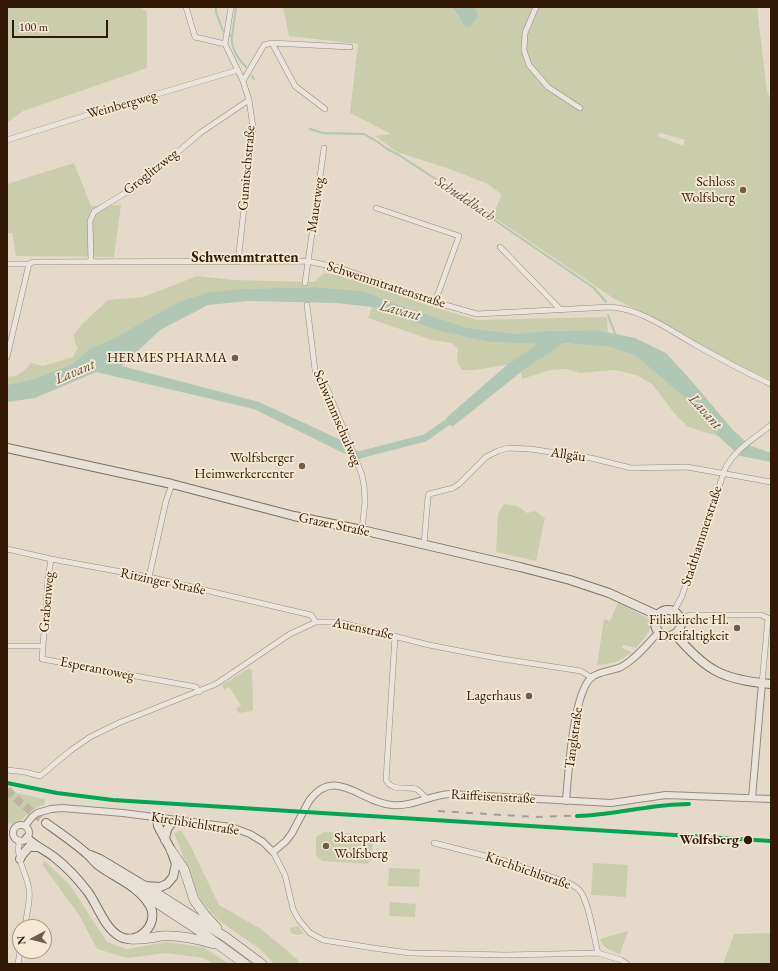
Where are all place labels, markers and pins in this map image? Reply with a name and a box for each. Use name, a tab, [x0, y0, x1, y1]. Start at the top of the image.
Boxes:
place label: Schloss Wolfsberg	[681, 174, 735, 206]
marker: Schloss Wolfsberg	[738, 185, 748, 195]
place label: HERMES PHARMA	[107, 350, 227, 366]
marker: HERMES PHARMA	[230, 353, 240, 363]
place label: Wolfsberger Heimwerkercenter	[194, 450, 294, 482]
marker: Wolfsberger Heimwerkercenter	[297, 461, 307, 471]
place label: Filialkirche Hl. Dreifaltigkeit	[649, 612, 729, 644]
marker: Filialkirche Hl. Dreifaltigkeit	[732, 623, 742, 633]
place label: Lagerhaus	[466, 688, 521, 704]
marker: Lagerhaus	[524, 691, 534, 701]
place label: Skatepark Wolfsberg	[334, 830, 388, 862]
place label: Wolfsberg	[679, 832, 739, 848]
marker: Wolfsberg	[742, 834, 754, 846]
marker: Skatepark Wolfsberg	[321, 841, 331, 851]

